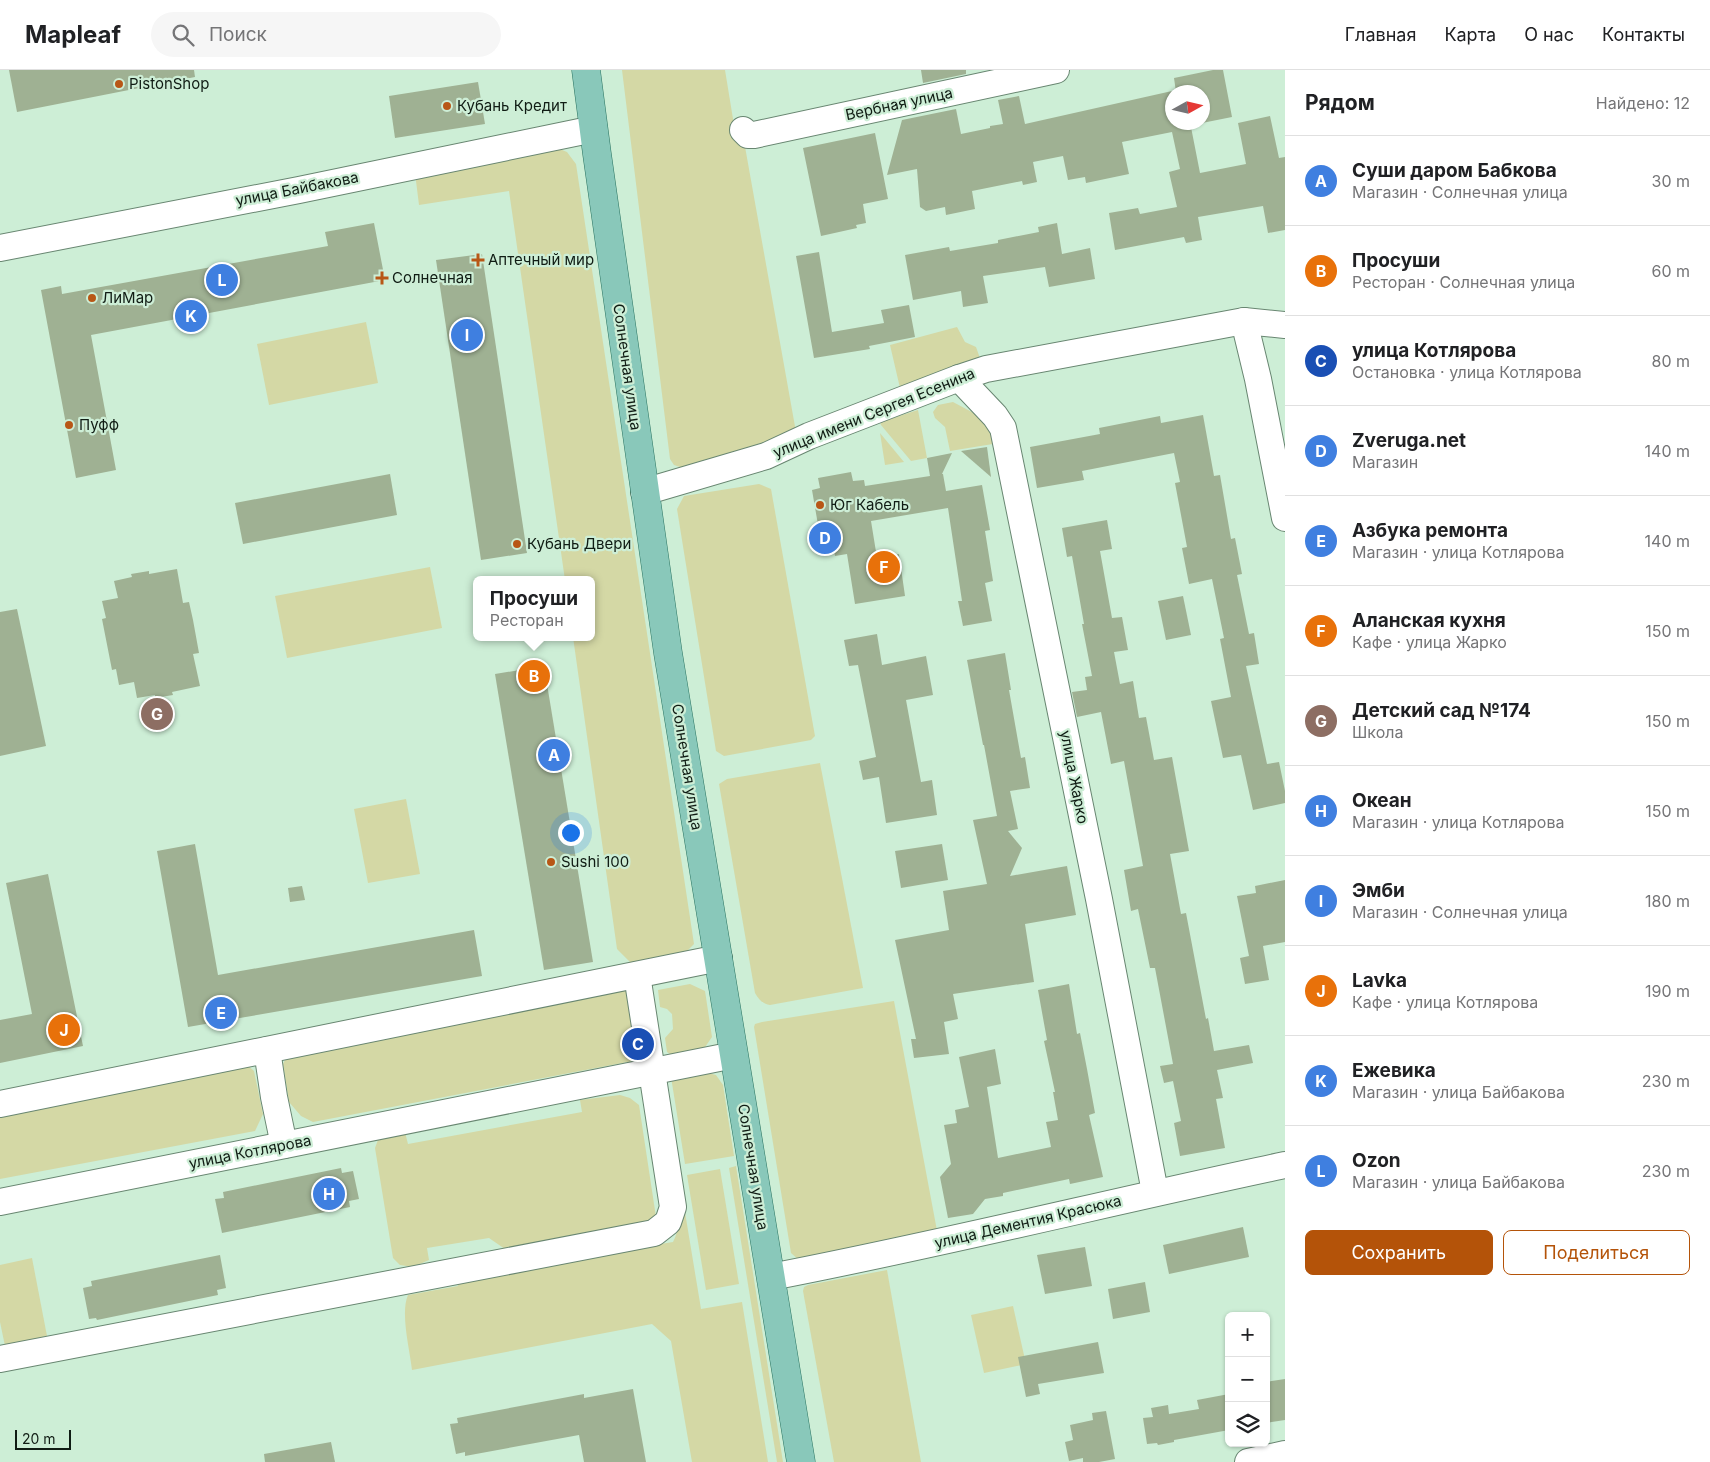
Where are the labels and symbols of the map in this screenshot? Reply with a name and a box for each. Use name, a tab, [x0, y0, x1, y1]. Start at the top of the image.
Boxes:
place label: PistonShop	[129, 74, 209, 93]
marker: PistonShop	[113, 78, 125, 90]
street label: Вербная улица	[844, 83, 954, 124]
north arrow	[1165, 85, 1210, 130]
place label: Кубань Кредит	[457, 96, 567, 115]
marker: Кубань Кредит	[441, 100, 453, 112]
street label: улица Байбакова	[234, 167, 360, 210]
place label: Аптечный мир	[488, 250, 594, 269]
marker: Аптечный мир	[472, 254, 484, 266]
pin: L	[206, 261, 238, 299]
place label: Солнечная	[392, 268, 473, 287]
marker: Солнечная	[376, 272, 388, 284]
place label: ЛиМар	[102, 288, 153, 307]
marker: ЛиМар	[86, 292, 98, 304]
pin: K	[175, 297, 207, 335]
street label: Солнечная улица	[609, 302, 646, 431]
pin: I	[451, 316, 483, 354]
street label: улица имени Сергея Есенина	[770, 363, 977, 462]
place label: Пуфф	[79, 415, 119, 434]
marker: Пуфф	[63, 419, 75, 431]
place label: Юг Кабель	[830, 495, 909, 514]
marker: Юг Кабель	[814, 499, 826, 511]
pin: D	[809, 519, 841, 557]
place label: Кубань Двери	[527, 534, 631, 553]
marker: Кубань Двери	[511, 538, 523, 550]
pin: F	[868, 548, 900, 586]
pin: B	[518, 657, 550, 695]
pin: G	[141, 695, 173, 733]
street label: Солнечная улица	[668, 702, 707, 831]
street label: улица Жарко	[1056, 729, 1093, 825]
pin: A	[538, 736, 570, 774]
your location	[558, 820, 584, 846]
place label: Sushi 100	[561, 852, 629, 871]
marker: Sushi 100	[545, 856, 557, 868]
pin: E	[205, 994, 237, 1032]
pin: J	[48, 1011, 80, 1049]
pin: C	[622, 1025, 654, 1063]
street label: Солнечная улица	[734, 1102, 773, 1231]
street label: улица Котлярова	[187, 1130, 313, 1173]
pin: H	[313, 1175, 345, 1213]
street label: улица Дементия Красюка	[933, 1191, 1123, 1252]
scale bar	[15, 1427, 71, 1450]

